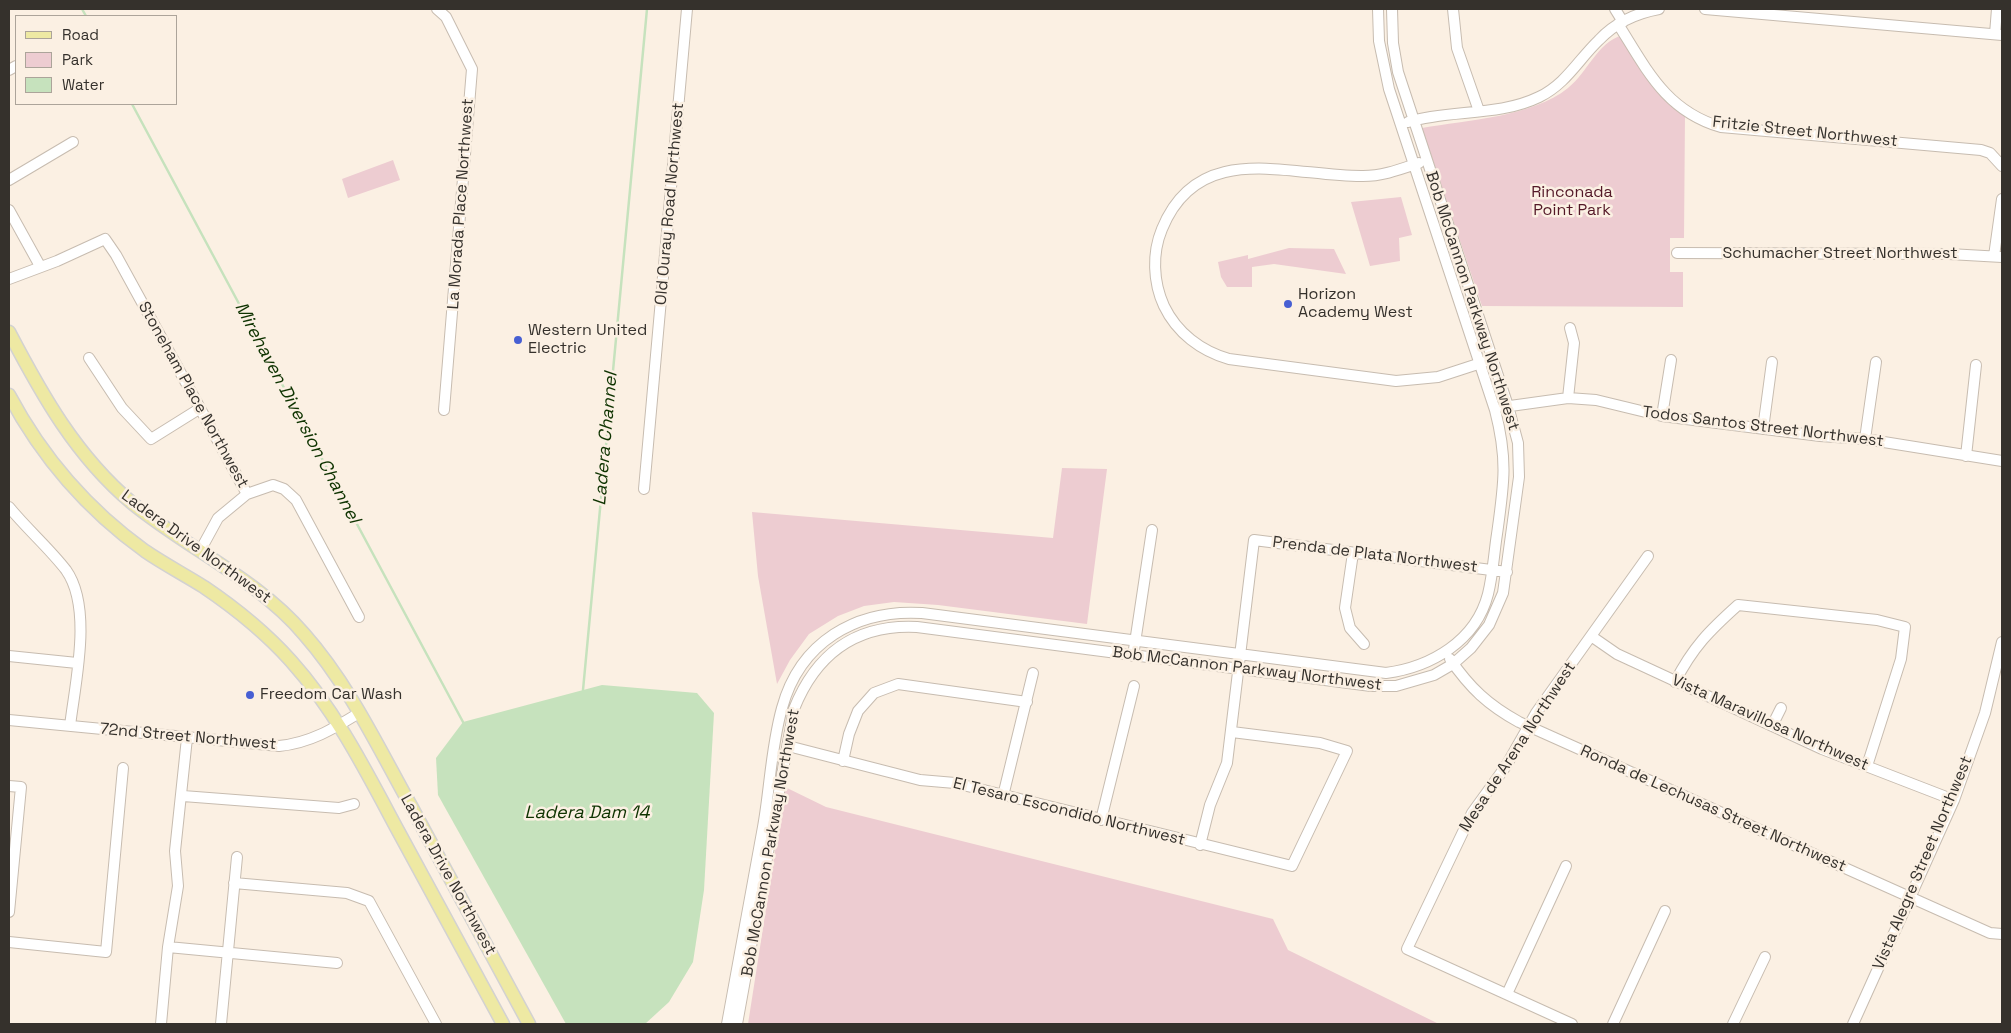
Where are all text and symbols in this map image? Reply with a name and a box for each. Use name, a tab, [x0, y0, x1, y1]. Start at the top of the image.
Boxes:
legend	[15, 15, 178, 105]
text: Road	[62, 25, 99, 44]
text: Park	[62, 50, 93, 69]
text: Water	[62, 75, 104, 94]
street label: La Morada Place Northwest	[444, 98, 478, 310]
street label: Old Ouray Road Northwest	[652, 102, 688, 306]
street label: Fritzie Street Northwest	[1711, 113, 1899, 151]
street label: Bob McCannon Parkway Northwest	[1421, 169, 1523, 433]
park label: Rinconada Point Park	[1531, 183, 1613, 221]
street label: Schumacher Street Northwest	[1723, 244, 1957, 264]
place label: Horizon Academy West	[1298, 285, 1413, 323]
marker: Horizon Academy West	[1282, 298, 1294, 310]
street label: Stoneham Place Northwest	[134, 299, 252, 491]
water label: Mirehaven Diversion Channel	[229, 299, 365, 527]
place label: Western United Electric	[528, 321, 647, 359]
marker: Western United Electric	[512, 334, 524, 346]
water label: Ladera Channel	[589, 371, 623, 507]
street label: Todos Santos Street Northwest	[1641, 403, 1885, 451]
street label: Ladera Drive Northwest	[117, 486, 275, 608]
street label: Prenda de Plata Northwest	[1271, 533, 1479, 577]
street label: Bob McCannon Parkway Northwest	[1111, 643, 1383, 695]
street label: Mesa de Arena Northwest	[1456, 658, 1580, 836]
street label: Vista Maravillosa Northwest	[1669, 671, 1871, 775]
place label: Freedom Car Wash	[260, 685, 402, 705]
marker: Freedom Car Wash	[244, 689, 256, 701]
street label: Bob McCannon Parkway Northwest	[738, 708, 804, 978]
street label: 72nd Street Northwest	[99, 720, 277, 754]
street label: Ronda de Lechusas Street Northwest	[1577, 741, 1849, 877]
street label: Vista Alegre Street Northwest	[1869, 753, 1977, 973]
street label: El Tesaro Escondido Northwest	[951, 774, 1187, 850]
street label: Ladera Drive Northwest	[396, 791, 500, 959]
water label: Ladera Dam 14	[525, 802, 649, 824]

